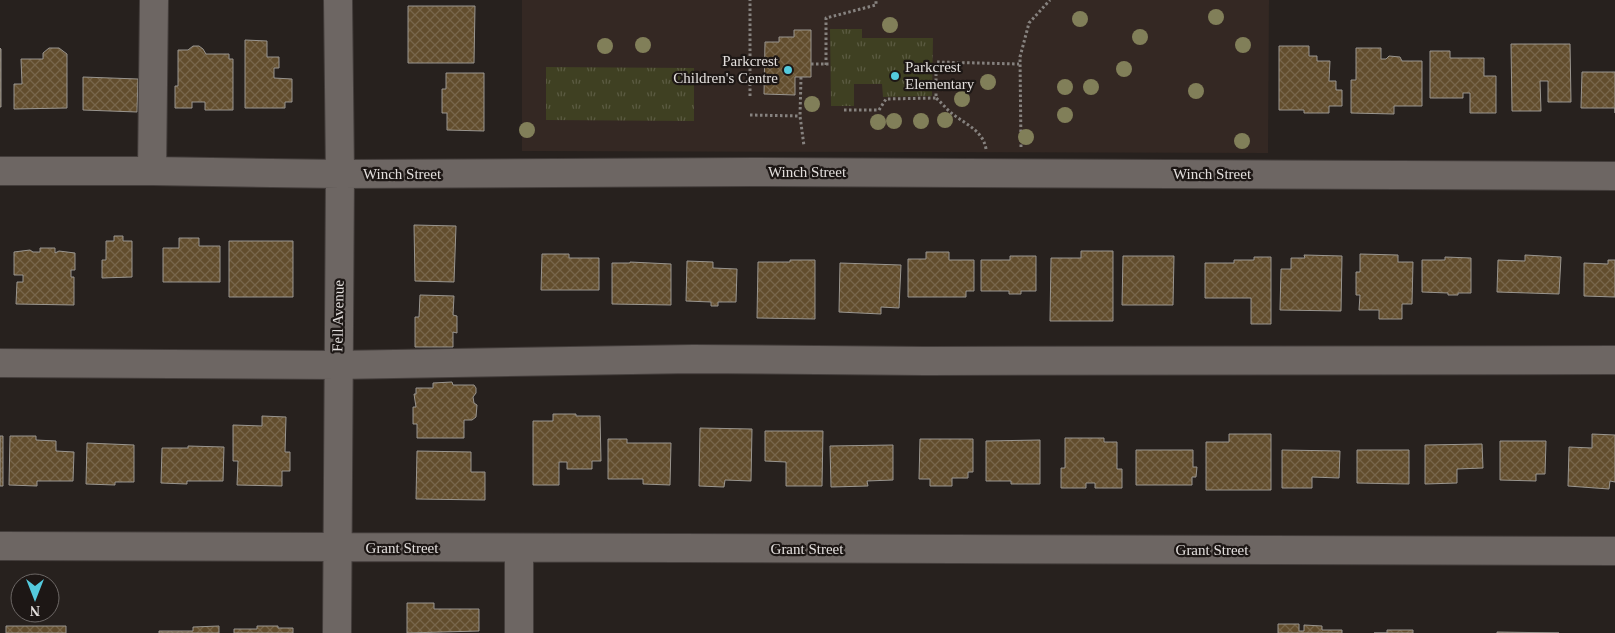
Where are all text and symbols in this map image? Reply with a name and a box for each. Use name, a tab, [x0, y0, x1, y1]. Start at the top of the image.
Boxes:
place label: Parkcrest Children's Centre	[673, 53, 779, 86]
place label: Parkcrest Elementary	[905, 59, 975, 92]
marker: Parkcrest Children's Centre	[782, 64, 794, 76]
marker: Parkcrest Elementary	[889, 70, 901, 82]
street label: Winch Street	[768, 164, 847, 180]
street label: Winch Street	[363, 166, 442, 182]
street label: Winch Street	[1173, 166, 1252, 182]
street label: Fell Avenue	[329, 280, 347, 352]
street label: Grant Street	[366, 540, 439, 556]
street label: Grant Street	[771, 541, 844, 557]
street label: Grant Street	[1176, 542, 1249, 558]
north arrow	[10, 573, 60, 623]
text: N	[30, 603, 40, 618]

